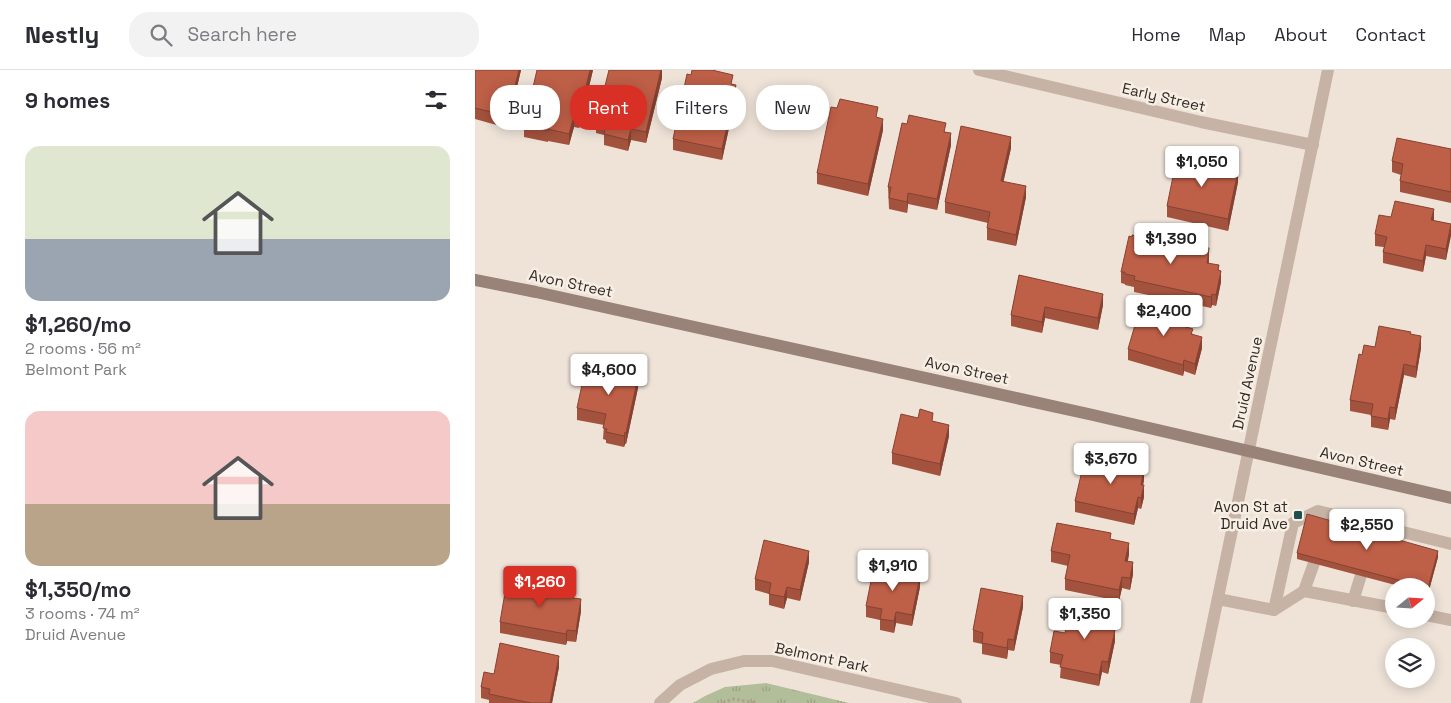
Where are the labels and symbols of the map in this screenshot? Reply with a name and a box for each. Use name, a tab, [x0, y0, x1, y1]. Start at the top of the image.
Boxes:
street label: Early Street	[1120, 78, 1208, 116]
pin: $1,050	[1161, 146, 1243, 188]
pin: $1,390	[1130, 222, 1212, 265]
street label: Avon Street	[527, 265, 615, 301]
pin: $2,400	[1123, 294, 1205, 337]
street label: Druid Avenue	[1228, 335, 1266, 431]
street label: Avon Street	[923, 352, 1011, 388]
pin: $4,600	[568, 354, 650, 396]
pin: $3,670	[1070, 442, 1152, 485]
street label: Avon Street	[1318, 442, 1406, 480]
place label: Avon St at Druid Ave	[1214, 497, 1288, 533]
pin: $2,550	[1326, 508, 1408, 551]
marker: Avon St at Druid Ave	[1292, 509, 1304, 521]
pin: $1,910	[852, 550, 934, 592]
pin: $1,260	[499, 566, 581, 608]
north arrow	[1385, 578, 1435, 628]
pin: $1,350	[1044, 598, 1126, 640]
street label: Belmont Park	[773, 638, 871, 676]

